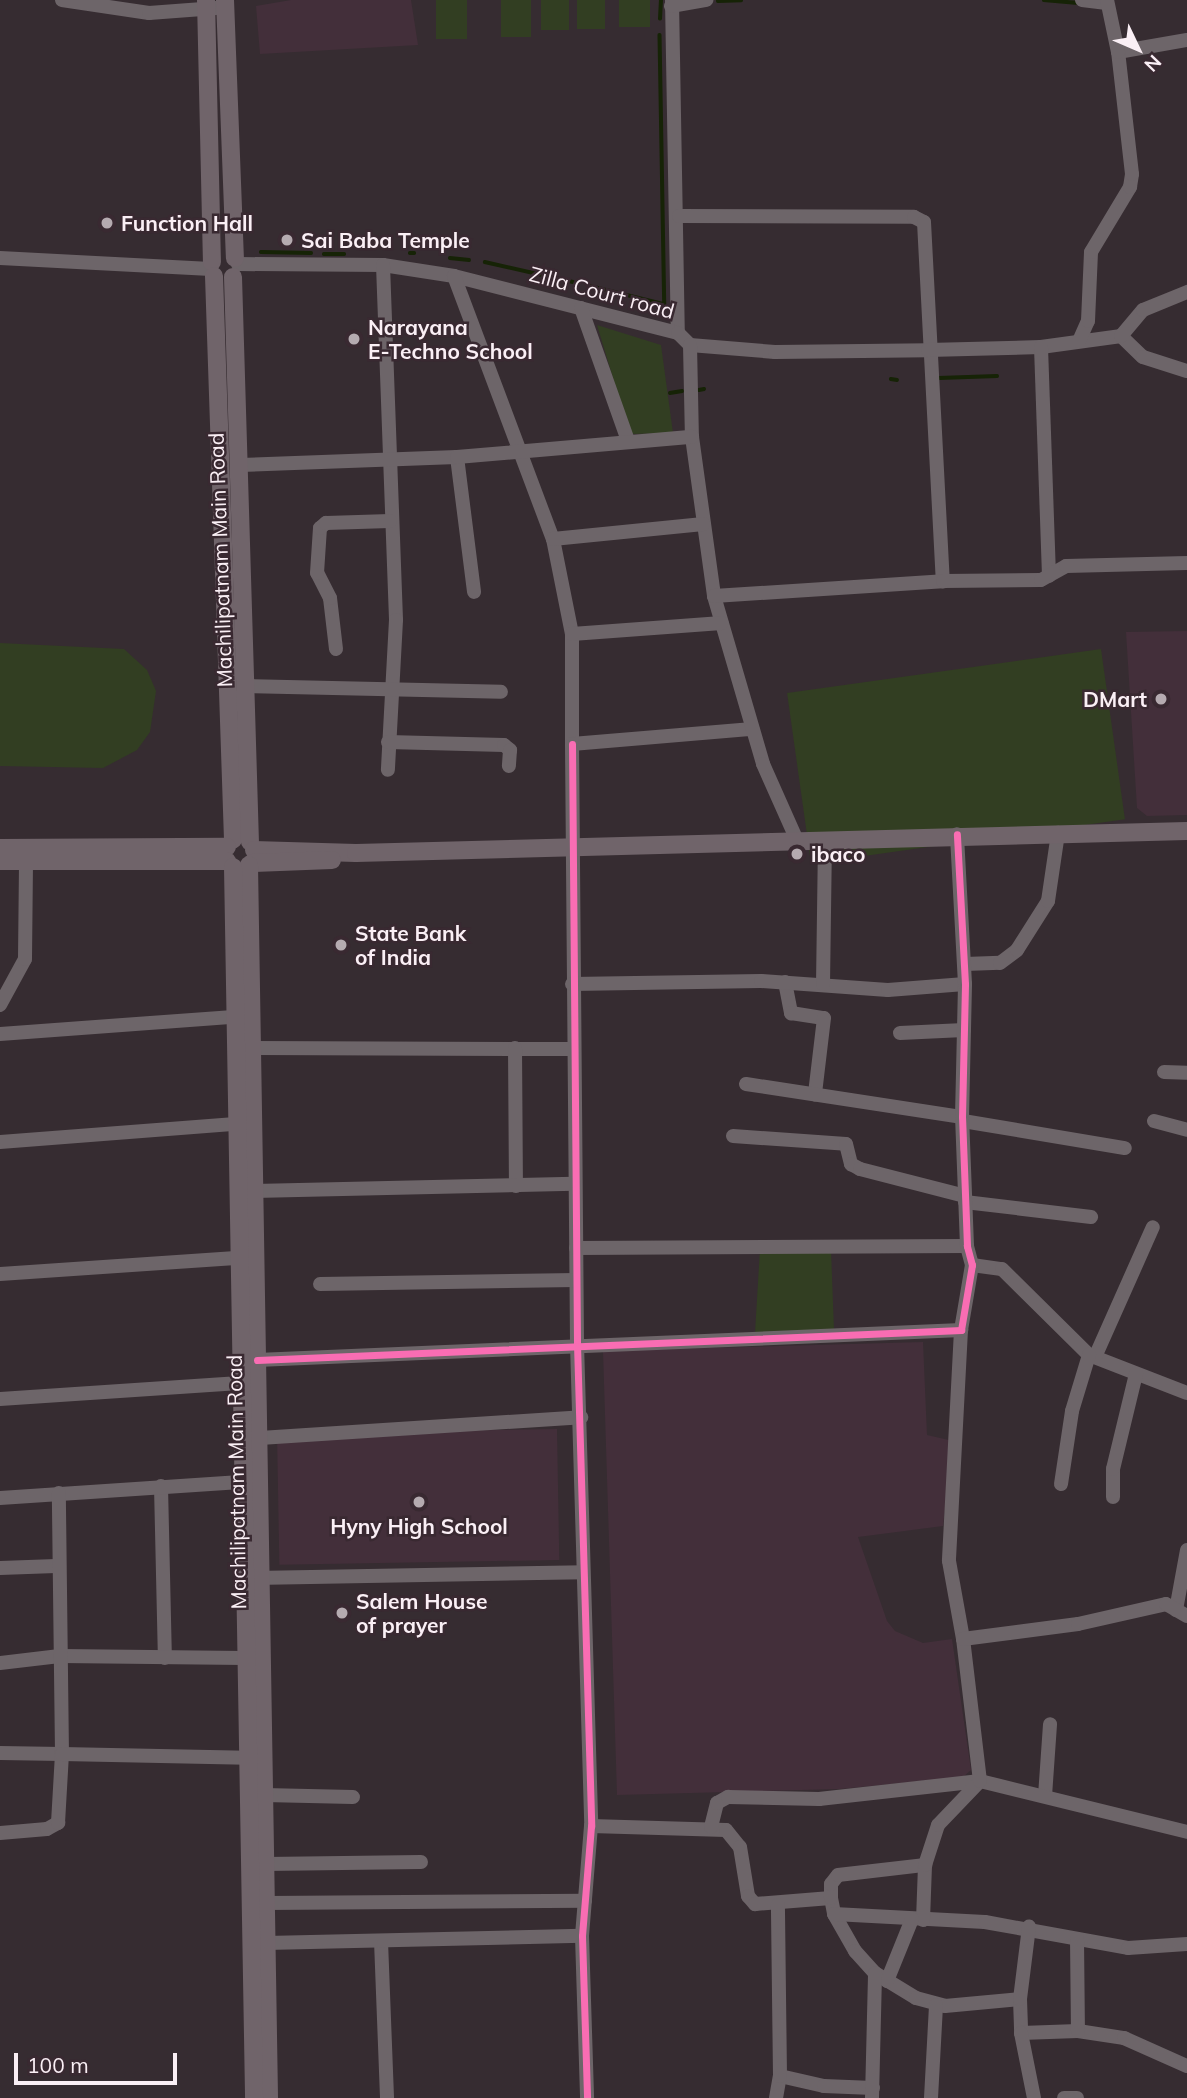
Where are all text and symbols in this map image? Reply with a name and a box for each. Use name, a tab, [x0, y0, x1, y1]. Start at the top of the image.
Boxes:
north arrow	[1103, 14, 1173, 84]
text: N	[1139, 50, 1167, 77]
place label: Function Hall	[121, 210, 253, 236]
marker: Function Hall	[99, 215, 115, 231]
place label: Sai Baba Temple	[301, 227, 470, 253]
marker: Sai Baba Temple	[279, 232, 295, 248]
street label: Zilla Court road	[527, 261, 677, 323]
place label: Narayana E-Techno School	[368, 314, 533, 364]
marker: Narayana E-Techno School	[346, 331, 362, 347]
street label: Machilipatnam Main Road	[203, 432, 237, 688]
place label: DMart	[1083, 686, 1147, 712]
marker: DMart	[1153, 691, 1169, 707]
place label: ibaco	[811, 841, 865, 867]
marker: ibaco	[789, 846, 805, 862]
place label: State Bank of India	[355, 920, 466, 970]
marker: State Bank of India	[333, 937, 349, 953]
street label: Machilipatnam Main Road	[221, 1355, 251, 1609]
marker: Hyny High School	[411, 1494, 427, 1510]
place label: Hyny High School	[330, 1513, 508, 1539]
place label: Salem House of prayer	[356, 1588, 487, 1638]
marker: Salem House of prayer	[334, 1605, 350, 1621]
scale bar	[18, 2038, 180, 2082]
text: 100 m	[27, 2052, 89, 2078]

